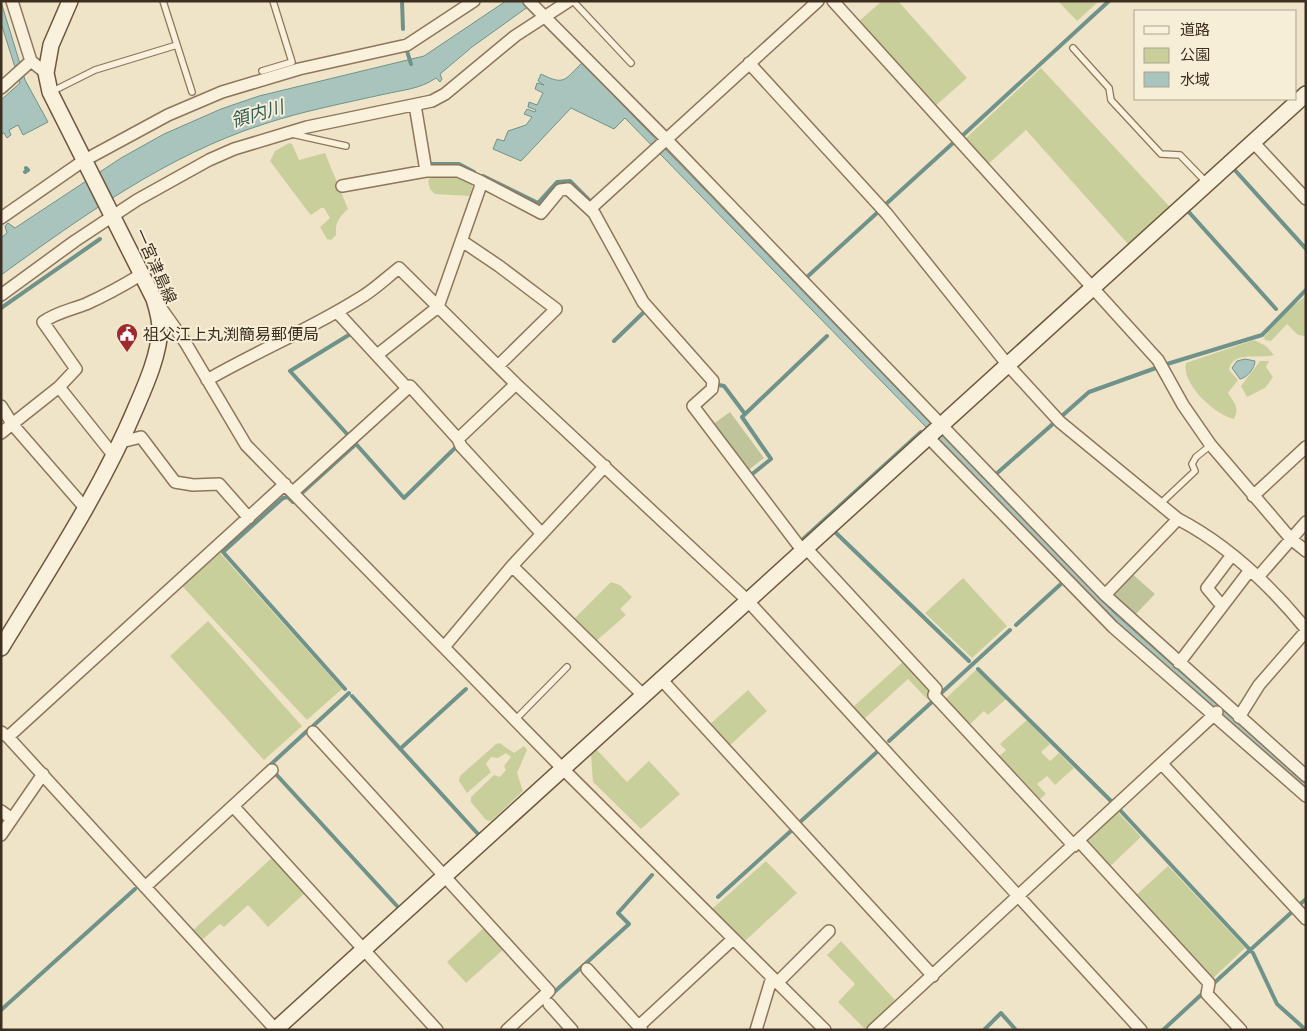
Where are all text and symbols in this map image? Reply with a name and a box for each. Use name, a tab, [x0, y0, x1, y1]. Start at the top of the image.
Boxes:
legend	[1134, 10, 1297, 100]
text: 道路	[1180, 19, 1210, 39]
text: 公園	[1180, 44, 1210, 64]
text: 水域	[1180, 69, 1210, 89]
water label: 領内川	[228, 93, 288, 132]
street label: 一宮津島線	[130, 225, 182, 307]
public building icon: 祖父江上丸渕簡易郵便局	[115, 322, 139, 353]
place label: 祖父江上丸渕簡易郵便局	[143, 323, 319, 345]

